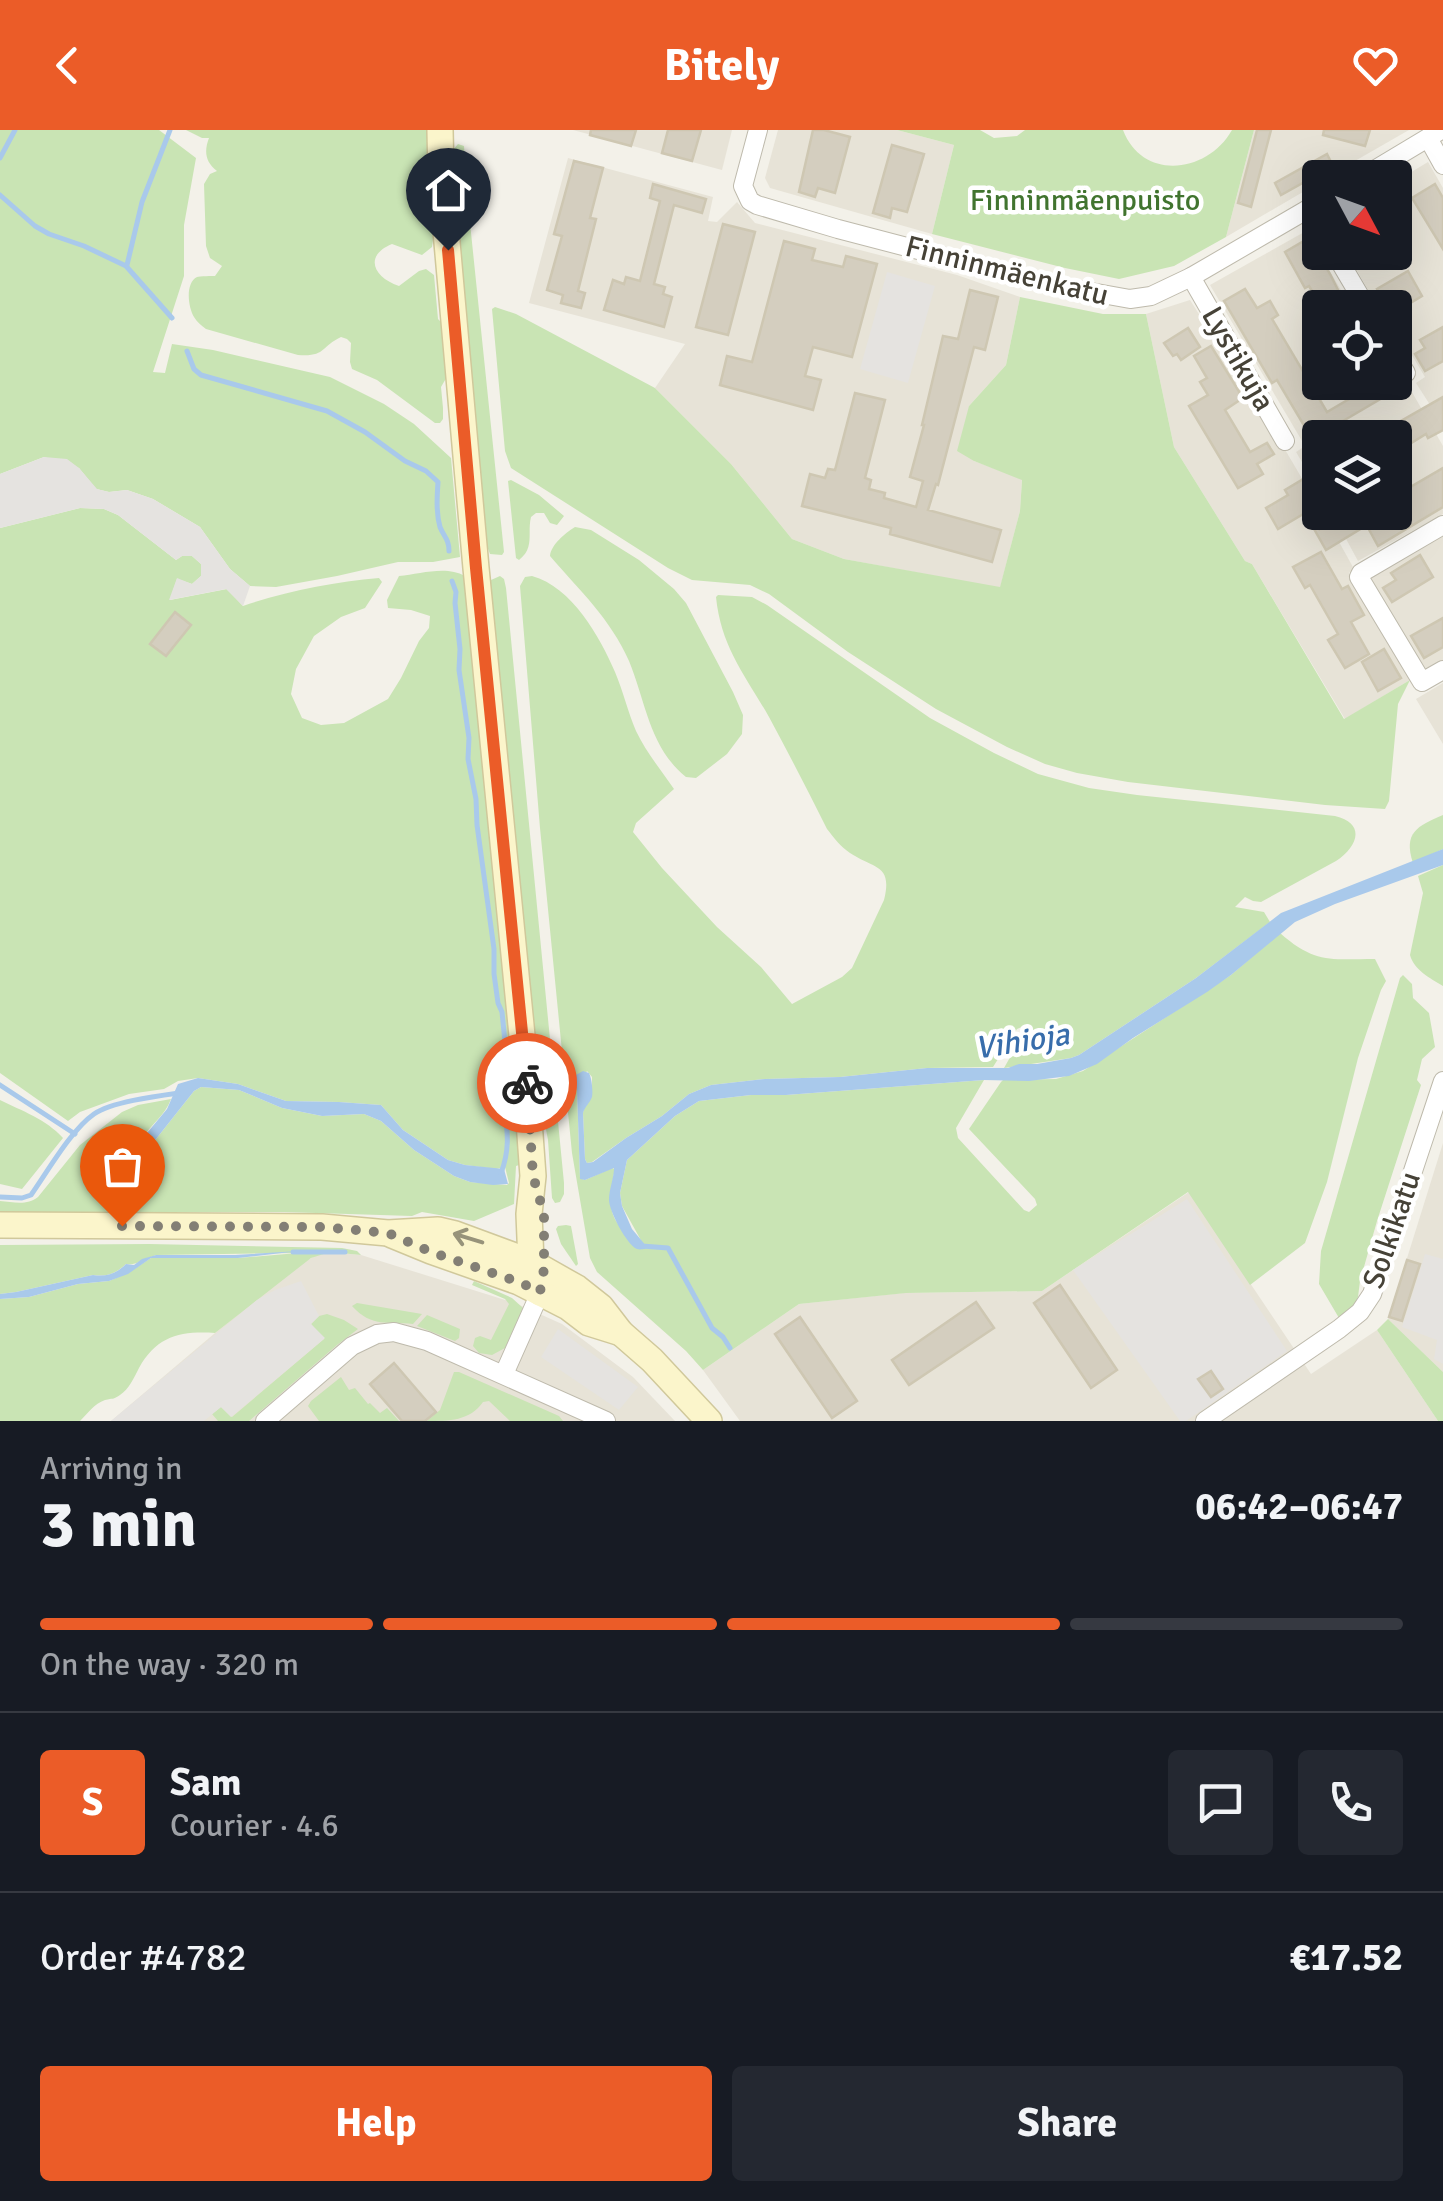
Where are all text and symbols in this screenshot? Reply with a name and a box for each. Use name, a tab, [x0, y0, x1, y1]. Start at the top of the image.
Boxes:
icon: back	[40, 38, 95, 93]
text: Bitely	[664, 38, 779, 93]
icon: heart	[1348, 38, 1403, 93]
pin	[406, 148, 491, 251]
north arrow	[1302, 160, 1412, 270]
map controls	[1302, 160, 1412, 530]
icon: home	[421, 163, 476, 218]
park label: Finninmäenpuisto	[970, 182, 1200, 219]
street label: Finninmäenkatu	[901, 228, 1113, 314]
button: locate	[1302, 290, 1412, 400]
street label: Lystikuja	[1193, 300, 1283, 418]
button: layers	[1302, 420, 1412, 530]
water label: Vihioja	[972, 1014, 1073, 1068]
courier	[477, 1033, 577, 1133]
icon: bike	[500, 1056, 555, 1111]
pin	[80, 1124, 165, 1227]
icon: bag	[95, 1139, 150, 1194]
street label: Solkikatu	[1355, 1167, 1429, 1293]
one-way arrow	[453, 1228, 484, 1246]
text: Arriving in	[40, 1449, 182, 1488]
text: 06:42–06:47	[1195, 1483, 1403, 1530]
text: 3 min	[40, 1485, 197, 1565]
text: On the way · 320 m	[40, 1645, 299, 1684]
button: chat	[1168, 1750, 1273, 1855]
button: phone	[1298, 1750, 1403, 1855]
text: Sam	[170, 1759, 241, 1806]
text: S	[82, 1779, 103, 1826]
text: Courier · 4.6	[170, 1806, 339, 1845]
text: Order #4782	[40, 1934, 247, 1981]
text: €17.52	[1290, 1934, 1403, 1981]
button: Help	[40, 2066, 712, 2181]
button: Share	[732, 2066, 1403, 2181]

